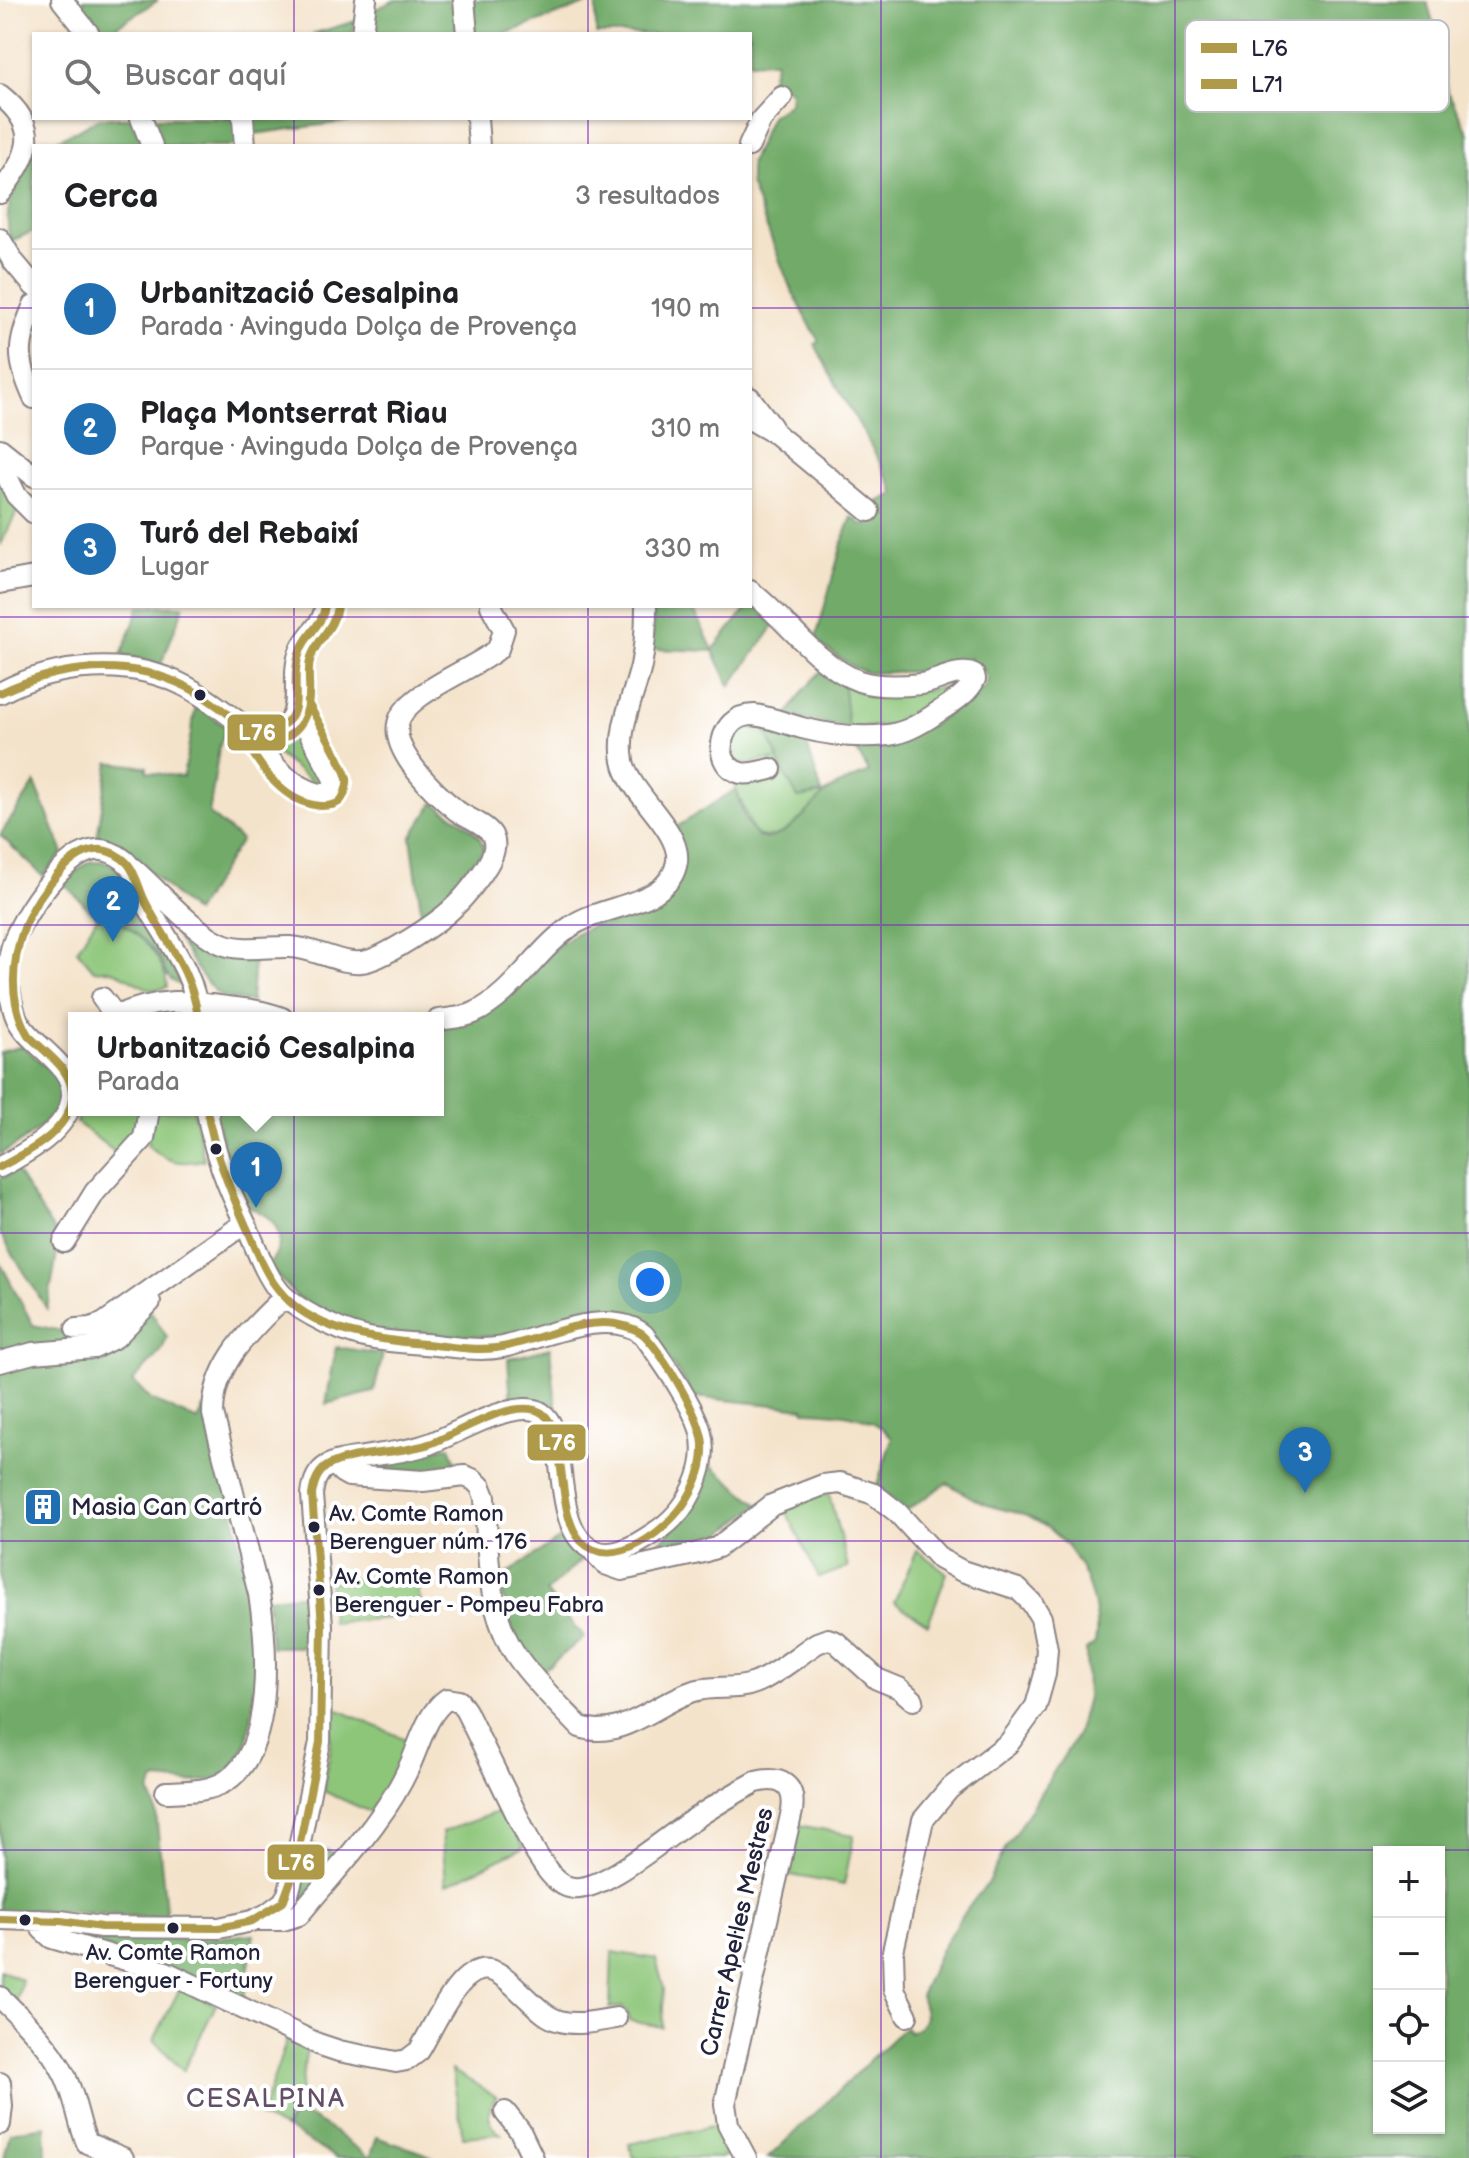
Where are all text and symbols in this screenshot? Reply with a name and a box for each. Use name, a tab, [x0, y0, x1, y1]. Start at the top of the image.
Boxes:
legend	[1185, 20, 1449, 112]
search box	[32, 32, 752, 120]
text: L76	[1251, 36, 1288, 63]
icon: search	[60, 54, 104, 98]
text: Buscar aquí	[124, 58, 286, 94]
text: L71	[1251, 72, 1283, 99]
text: Cerca	[64, 176, 159, 217]
text: 3 resultados	[575, 181, 720, 212]
text: Urbanització Cesalpina	[140, 276, 459, 312]
text: 1	[85, 294, 95, 325]
text: 190 m	[651, 294, 720, 325]
text: Parada · Avinguda Dolça de Provença	[140, 312, 577, 343]
text: Plaça Montserrat Riau	[140, 396, 448, 432]
text: 2	[82, 414, 98, 445]
text: 310 m	[650, 414, 720, 445]
text: Parque · Avinguda Dolça de Provença	[140, 432, 578, 463]
text: Turó del Rebaixí	[140, 516, 359, 552]
text: 3	[82, 534, 98, 565]
text: 330 m	[644, 534, 720, 565]
text: Lugar	[140, 552, 209, 583]
unlabelled marker	[192, 687, 208, 703]
line badge: L76	[226, 713, 287, 752]
text: L76	[238, 720, 276, 747]
pin: 2	[87, 876, 139, 942]
popup	[68, 1012, 444, 1116]
text: Urbanització Cesalpina	[96, 1031, 416, 1067]
text: Parada	[96, 1067, 180, 1098]
unlabelled marker	[208, 1141, 224, 1157]
pin: 1	[230, 1142, 282, 1208]
your location	[630, 1262, 670, 1302]
line badge: L76	[526, 1423, 587, 1462]
pin: 3	[1279, 1427, 1331, 1493]
text: L76	[538, 1430, 576, 1457]
building icon: Masia Can Cartró	[22, 1486, 64, 1528]
place label: Masia Can Cartró	[71, 1493, 262, 1522]
place label: Av. Comte Ramon Berenguer núm. 176	[329, 1501, 528, 1556]
marker: Av. Comte Ramon Berenguer núm. 176	[306, 1519, 322, 1535]
place label: Av. Comte Ramon Berenguer - Pompeu Fabra	[334, 1564, 604, 1619]
marker: Av. Comte Ramon Berenguer - Pompeu Fabra	[311, 1582, 327, 1598]
street label: Carrer Apel·les Mestres	[694, 1805, 780, 2059]
line badge: L76	[266, 1843, 326, 1881]
map controls	[1373, 1846, 1445, 2134]
button: +	[1373, 1846, 1445, 1918]
text: L76	[277, 1850, 315, 1877]
unlabelled marker	[17, 1912, 33, 1928]
button: −	[1373, 1918, 1445, 1990]
marker: Av. Comte Ramon Berenguer - Fortuny	[165, 1920, 181, 1936]
place label: Av. Comte Ramon Berenguer - Fortuny	[73, 1940, 273, 1995]
button: locate	[1373, 1990, 1445, 2062]
button: layers	[1373, 2062, 1445, 2134]
district label: CESALPINA	[186, 2084, 346, 2115]

